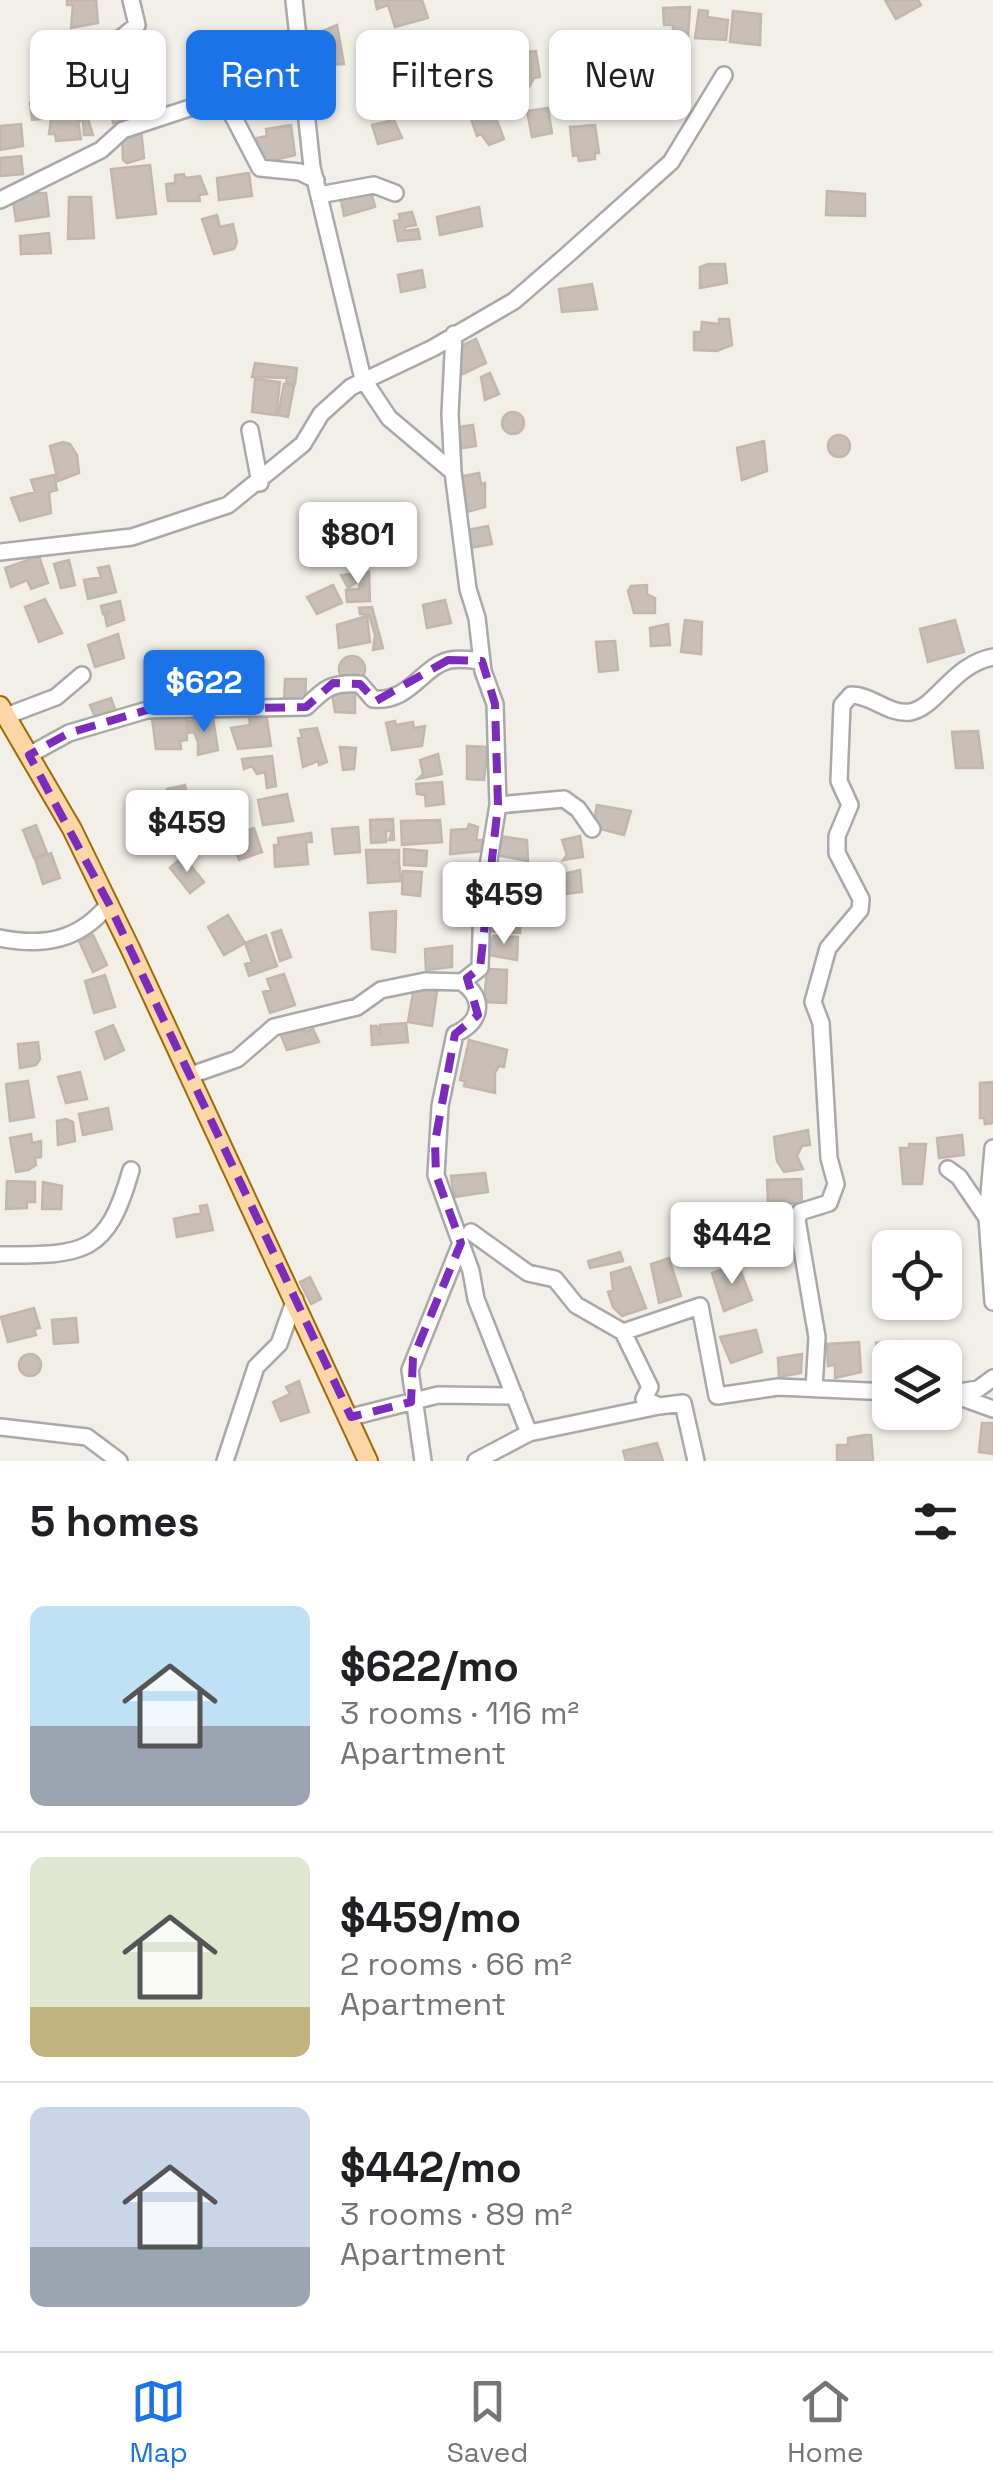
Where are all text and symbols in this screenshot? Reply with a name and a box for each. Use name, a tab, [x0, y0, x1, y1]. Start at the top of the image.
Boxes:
chip: Buy	[30, 30, 166, 120]
chip: Rent	[186, 30, 336, 120]
chip: Filters	[356, 30, 529, 120]
chip: New	[549, 30, 691, 120]
pin: $801	[299, 502, 417, 587]
text: $801	[321, 514, 395, 554]
pin: $622	[145, 650, 263, 735]
text: $622	[165, 662, 243, 702]
pin: $459	[128, 790, 246, 875]
text: $459	[148, 802, 226, 842]
pin: $459	[445, 862, 563, 947]
text: $459	[465, 874, 543, 914]
pin: $442	[673, 1202, 791, 1287]
text: $442	[692, 1214, 772, 1254]
map controls	[872, 1230, 962, 1430]
button: locate	[872, 1230, 962, 1320]
button: layers	[872, 1340, 962, 1430]
icon: filters	[908, 1494, 963, 1549]
text: 5 homes	[30, 1495, 200, 1548]
text: $622/mo	[340, 1640, 519, 1693]
icon: home	[110, 1646, 230, 1766]
text: 3 rooms · 116 m²	[340, 1693, 579, 1733]
text: Apartment	[340, 1733, 506, 1773]
text: $459/mo	[340, 1891, 521, 1944]
icon: home	[110, 1897, 230, 2017]
text: 2 rooms · 66 m²	[340, 1944, 572, 1984]
text: Apartment	[340, 1984, 506, 2024]
text: $442/mo	[340, 2141, 522, 2194]
icon: home	[110, 2147, 230, 2267]
text: 3 rooms · 89 m²	[340, 2194, 572, 2234]
text: Apartment	[340, 2234, 506, 2274]
tab: Map	[129, 2374, 188, 2470]
tab: Saved	[447, 2374, 528, 2470]
tab: Home	[787, 2374, 864, 2470]

